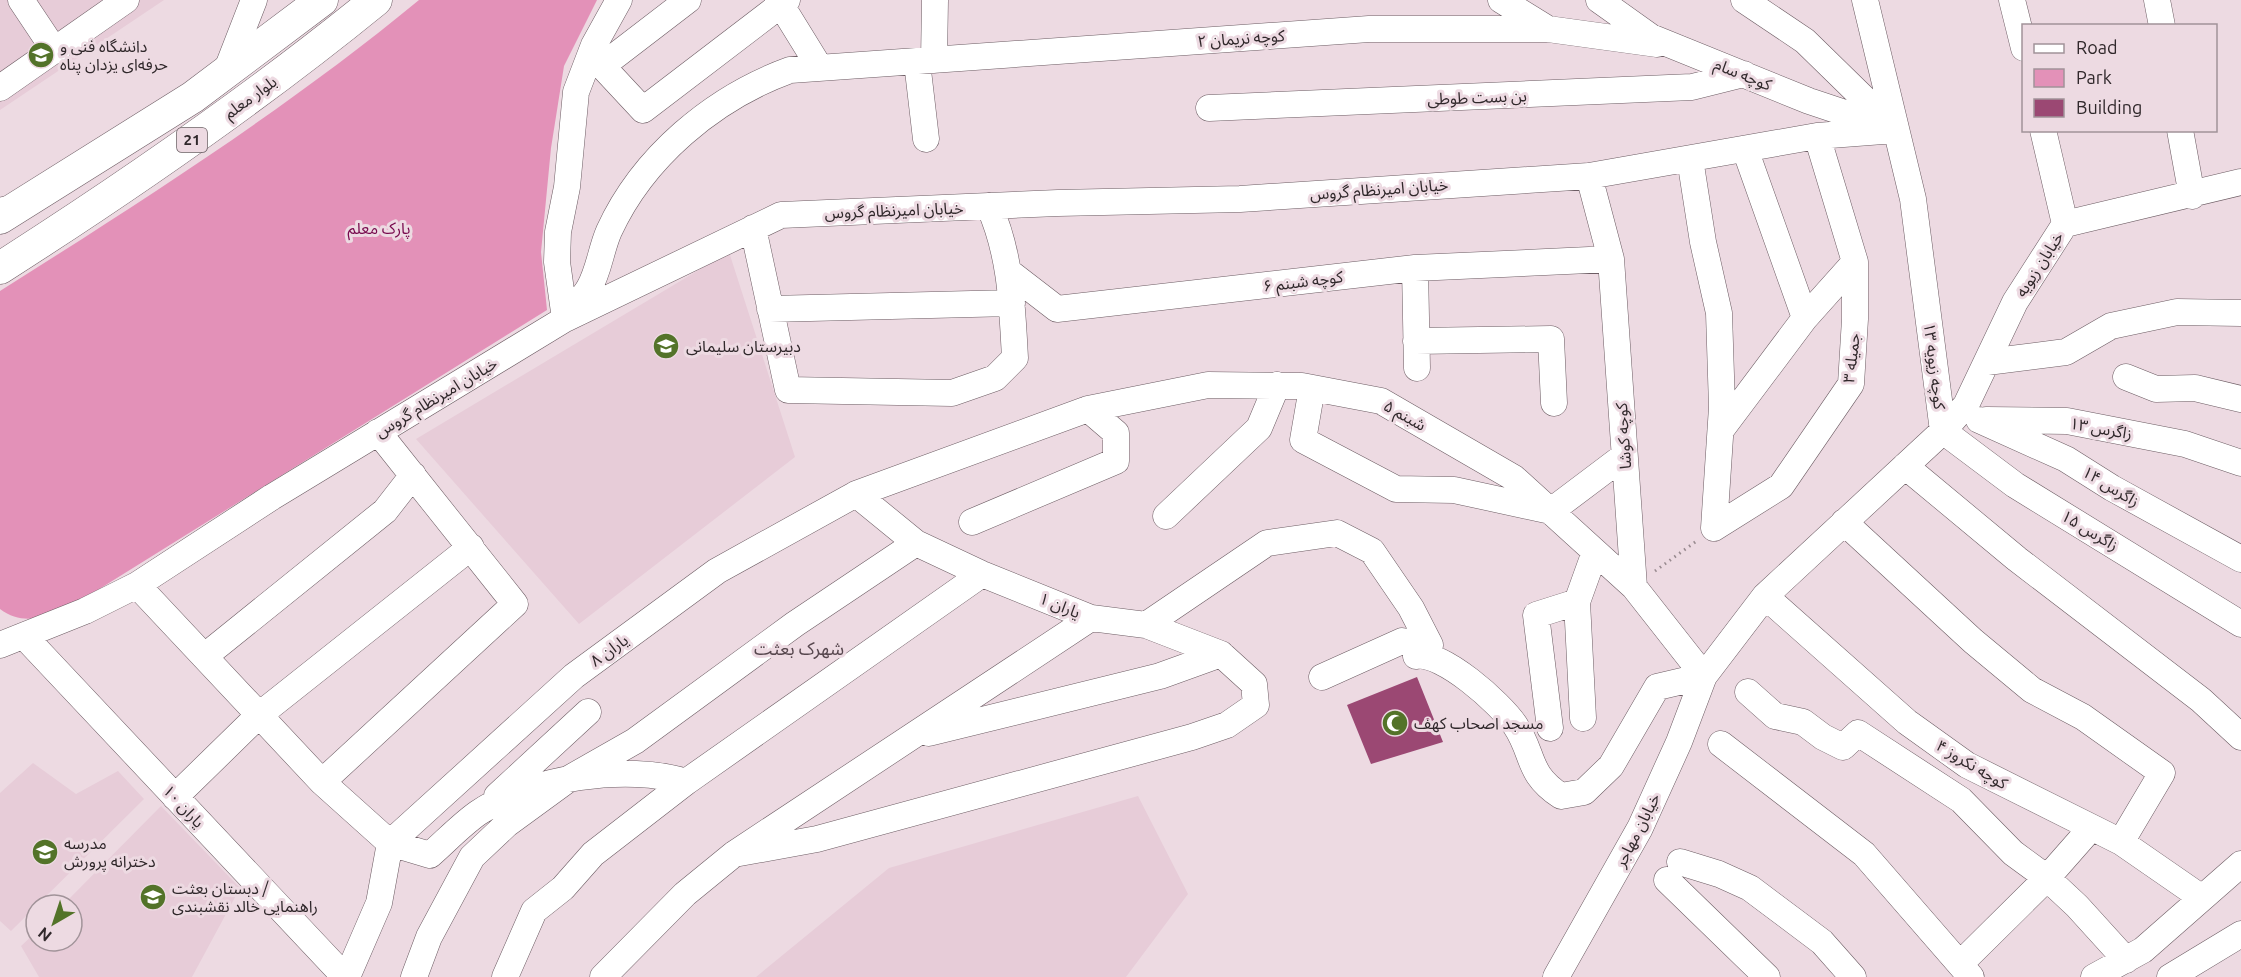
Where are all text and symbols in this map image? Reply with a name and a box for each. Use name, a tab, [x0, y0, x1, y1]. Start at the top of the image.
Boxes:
legend	[2022, 24, 2217, 132]
street label: کوچه نریمان ۲	[1197, 26, 1286, 52]
place label: دانشگاه فنی و حرفه‌ای یزدان پناه	[60, 37, 168, 75]
text: Road	[2076, 37, 2118, 57]
school or university icon: دانشگاه فنی و حرفه‌ای یزدان پناه	[26, 40, 56, 70]
street label: کوچه سام	[1710, 54, 1775, 97]
text: Park	[2076, 67, 2112, 87]
street label: بلوار معلم	[220, 72, 282, 125]
street label: بن بست طوطی	[1427, 86, 1527, 109]
text: Building	[2076, 97, 2142, 117]
road number: 21	[177, 128, 207, 152]
street label: خیابان امیرنظام گروس	[1309, 175, 1449, 207]
street label: خیابان امیرنظام گروس	[824, 199, 964, 225]
park label: پارک معلم	[348, 219, 410, 241]
street label: خیابان زیویه	[2011, 228, 2068, 300]
street label: کوچه شبنم ۶	[1262, 267, 1345, 299]
street label: کوچه زیویه ۱۳	[1919, 322, 1949, 411]
school or university icon: دبیرستان سلیمانی	[651, 331, 681, 361]
street label: جمیله ۳	[1839, 332, 1863, 384]
place label: دبیرستان سلیمانی	[686, 337, 801, 356]
street label: خیابان امیرنظام گروس	[372, 354, 502, 444]
street label: شبنم ۵	[1379, 396, 1429, 437]
street label: کوچه کوشا	[1612, 402, 1636, 470]
street label: زاگرس ۱۳	[2068, 414, 2134, 443]
street label: زاگرس ۱۴	[2079, 462, 2143, 511]
street label: زاگرس ۱۵	[2058, 506, 2122, 555]
street label: یاران ۱	[1037, 589, 1083, 622]
street label: یاران ۸	[587, 630, 632, 671]
district label: شهرک بعثت	[754, 638, 844, 660]
mosque icon: مسجد اصحاب کهف	[1380, 708, 1410, 738]
place label: مسجد اصحاب کهف	[1414, 714, 1543, 733]
street label: کوچه نکروز ۴	[1932, 736, 2011, 794]
street label: یاران ۱۰	[159, 781, 208, 832]
street label: خیابان مهاجر	[1610, 790, 1664, 871]
place label: مدرسه دخترانه پرورش	[64, 834, 156, 872]
school or university icon: مدرسه دخترانه پرورش	[30, 837, 60, 867]
place label: دبستان بعثت / راهنمایی خالد نقشبندی	[172, 879, 318, 916]
school or university icon: دبستان بعثت / راهنمایی خالد نقشبندی	[138, 882, 168, 912]
north arrow	[24, 893, 84, 953]
text: N	[34, 924, 55, 945]

